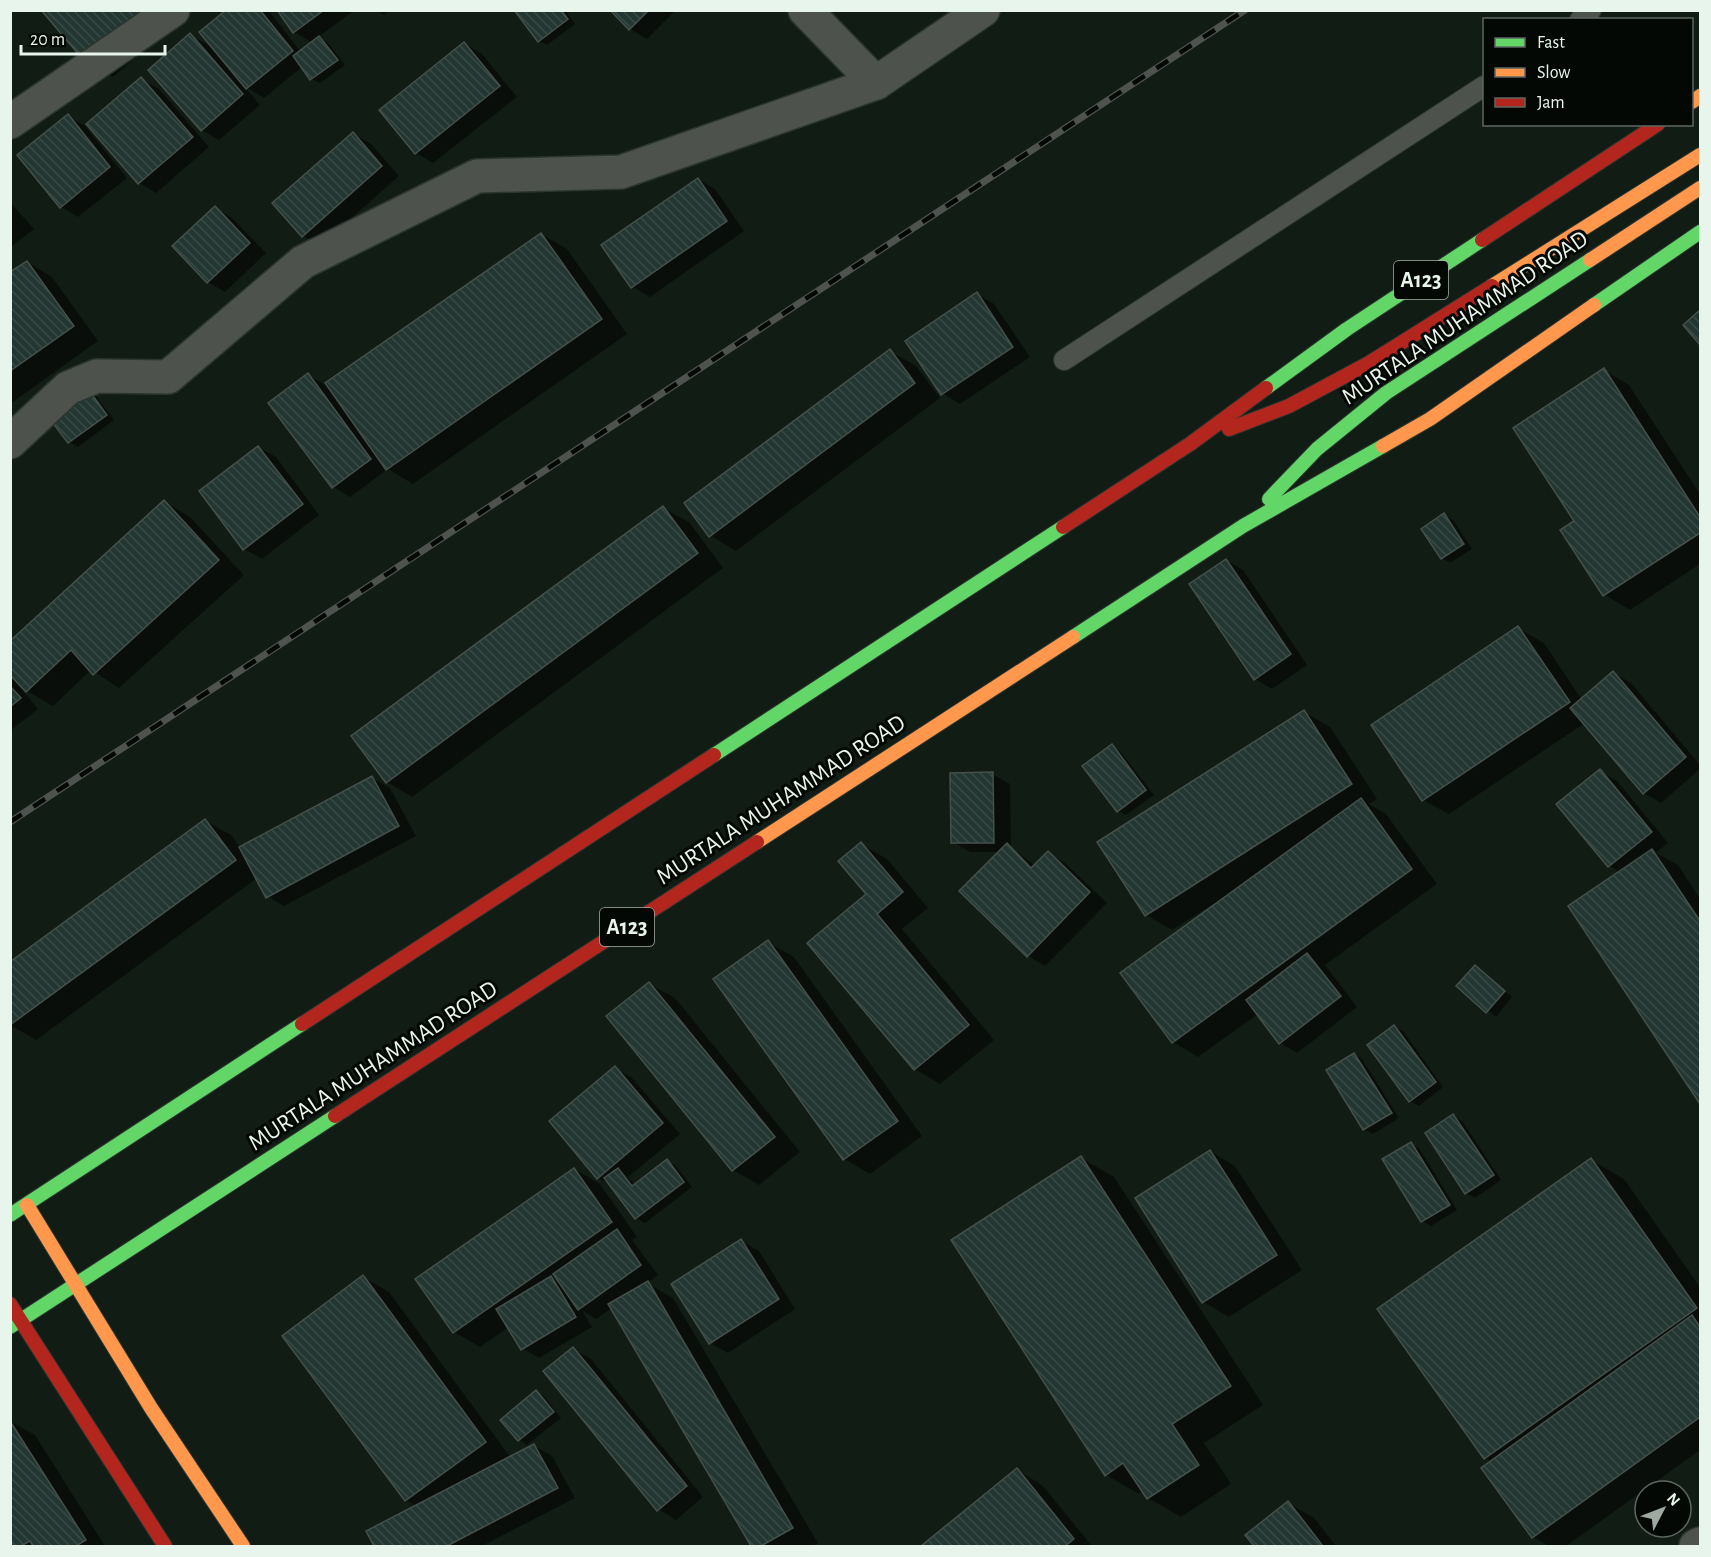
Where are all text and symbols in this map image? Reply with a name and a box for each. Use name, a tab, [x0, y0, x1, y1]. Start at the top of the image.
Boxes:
scale bar	[21, 18, 165, 56]
legend	[1483, 18, 1693, 126]
text: 20 m	[30, 31, 65, 49]
text: Fast	[1537, 34, 1565, 52]
text: Slow	[1537, 64, 1570, 82]
text: Jam	[1537, 94, 1565, 112]
street label: MURTALA MUHAMMAD ROAD	[1338, 227, 1592, 409]
road number: A123	[1394, 261, 1448, 299]
street label: MURTALA MUHAMMAD ROAD	[652, 711, 910, 889]
road number: A123	[600, 908, 654, 946]
street label: MURTALA MUHAMMAD ROAD	[244, 977, 502, 1155]
north arrow	[1633, 1479, 1693, 1539]
text: N	[1664, 1490, 1683, 1509]

